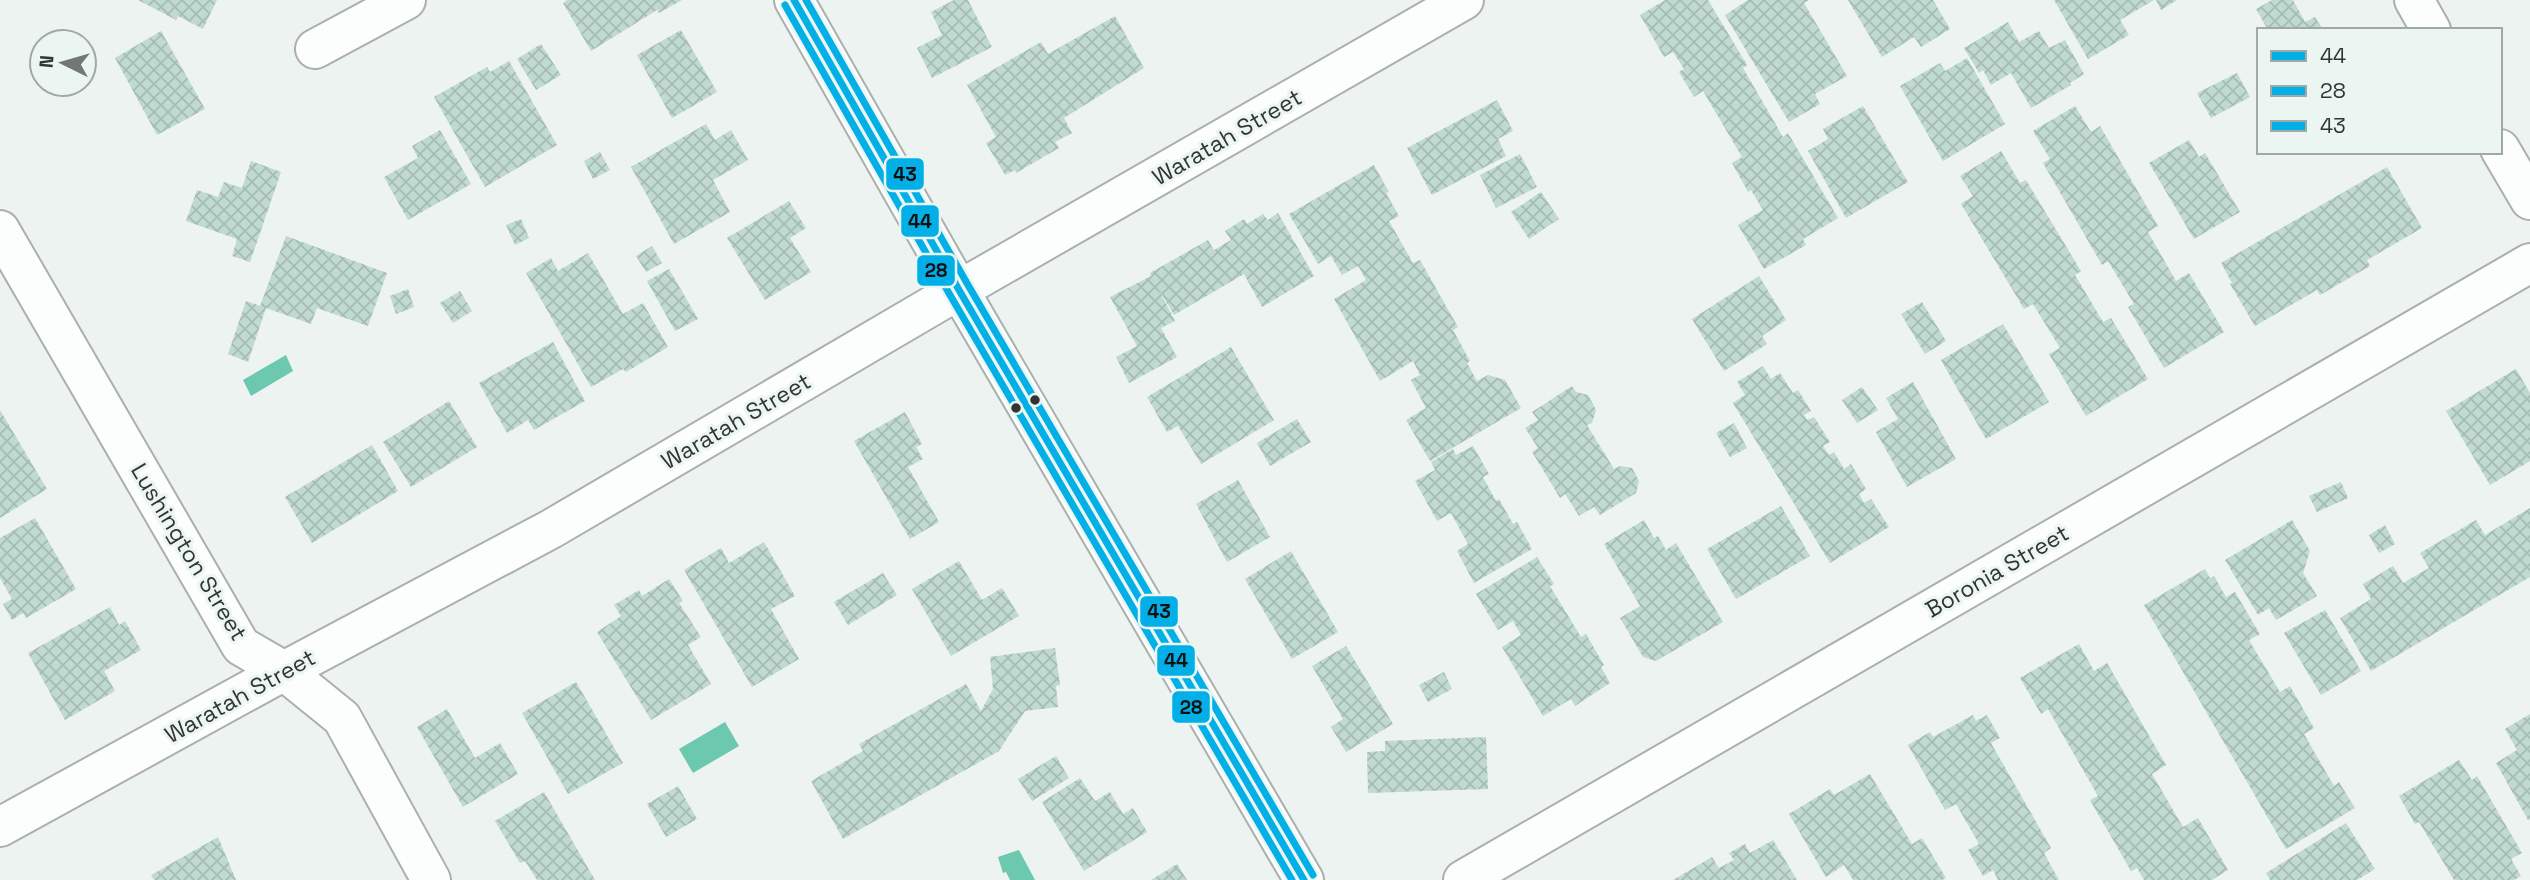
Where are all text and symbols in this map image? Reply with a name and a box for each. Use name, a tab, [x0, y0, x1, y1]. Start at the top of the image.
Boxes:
north arrow	[28, 28, 98, 98]
legend	[2257, 28, 2502, 154]
text: 44	[2320, 42, 2346, 69]
text: N	[34, 54, 60, 69]
text: 28	[2320, 77, 2346, 104]
street label: Waratah Street	[1147, 82, 1307, 192]
text: 43	[2320, 112, 2346, 139]
line badge: 43	[885, 157, 925, 191]
text: 43	[893, 162, 917, 187]
line badge: 44	[900, 204, 940, 238]
text: 44	[908, 209, 932, 234]
line badge: 28	[916, 254, 956, 287]
text: 28	[925, 258, 947, 283]
street label: Waratah Street	[656, 366, 816, 476]
unlabelled marker	[1028, 393, 1042, 407]
unlabelled marker	[1009, 401, 1023, 415]
street label: Lushington Street	[124, 458, 254, 646]
street label: Boronia Street	[1920, 518, 2074, 624]
line badge: 43	[1139, 595, 1179, 628]
text: 43	[1147, 599, 1171, 624]
street label: Waratah Street	[159, 642, 321, 750]
line badge: 44	[1156, 644, 1196, 677]
text: 44	[1164, 648, 1188, 673]
line badge: 28	[1171, 690, 1211, 724]
text: 28	[1180, 695, 1202, 720]

